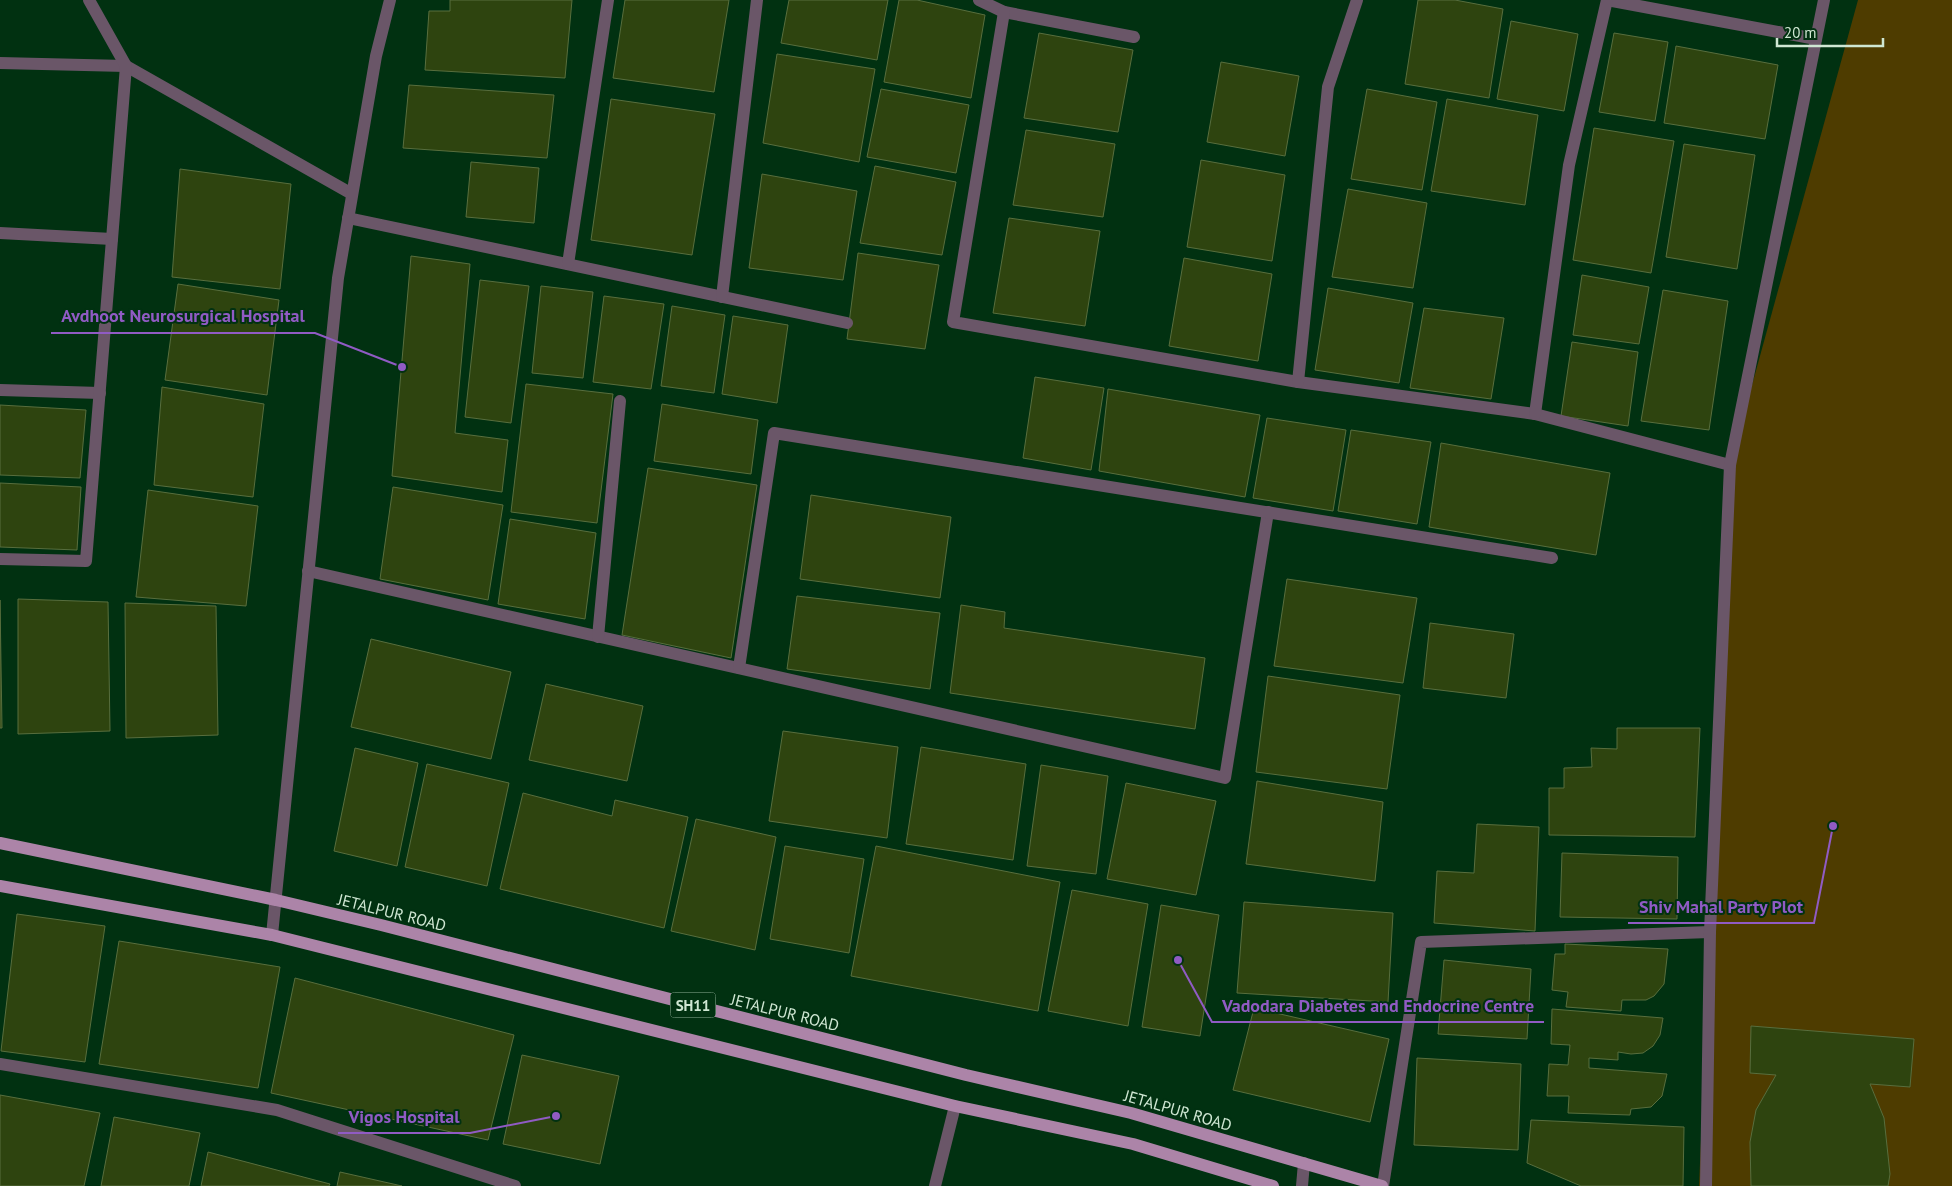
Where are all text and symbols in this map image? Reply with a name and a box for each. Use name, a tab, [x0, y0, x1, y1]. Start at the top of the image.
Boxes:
scale bar	[1777, 15, 1883, 47]
text: 20 m	[1784, 23, 1817, 42]
callout: Avdhoot Neurosurgical Hospital	[51, 300, 315, 333]
text: Avdhoot Neurosurgical Hospital	[61, 304, 305, 327]
street label: JETALPUR ROAD	[335, 889, 448, 935]
callout: Shiv Mahal Party Plot	[1628, 890, 1814, 923]
text: Shiv Mahal Party Plot	[1639, 895, 1804, 918]
street label: JETALPUR ROAD	[728, 989, 841, 1035]
callout: Vadodara Diabetes and Endocrine Centre	[1212, 989, 1544, 1022]
road number: SH11	[670, 992, 716, 1018]
text: Vadodara Diabetes and Endocrine Centre	[1221, 994, 1534, 1017]
street label: JETALPUR ROAD	[1121, 1085, 1234, 1135]
callout: Vigos Hospital	[338, 1100, 470, 1133]
text: Vigos Hospital	[347, 1105, 460, 1128]

